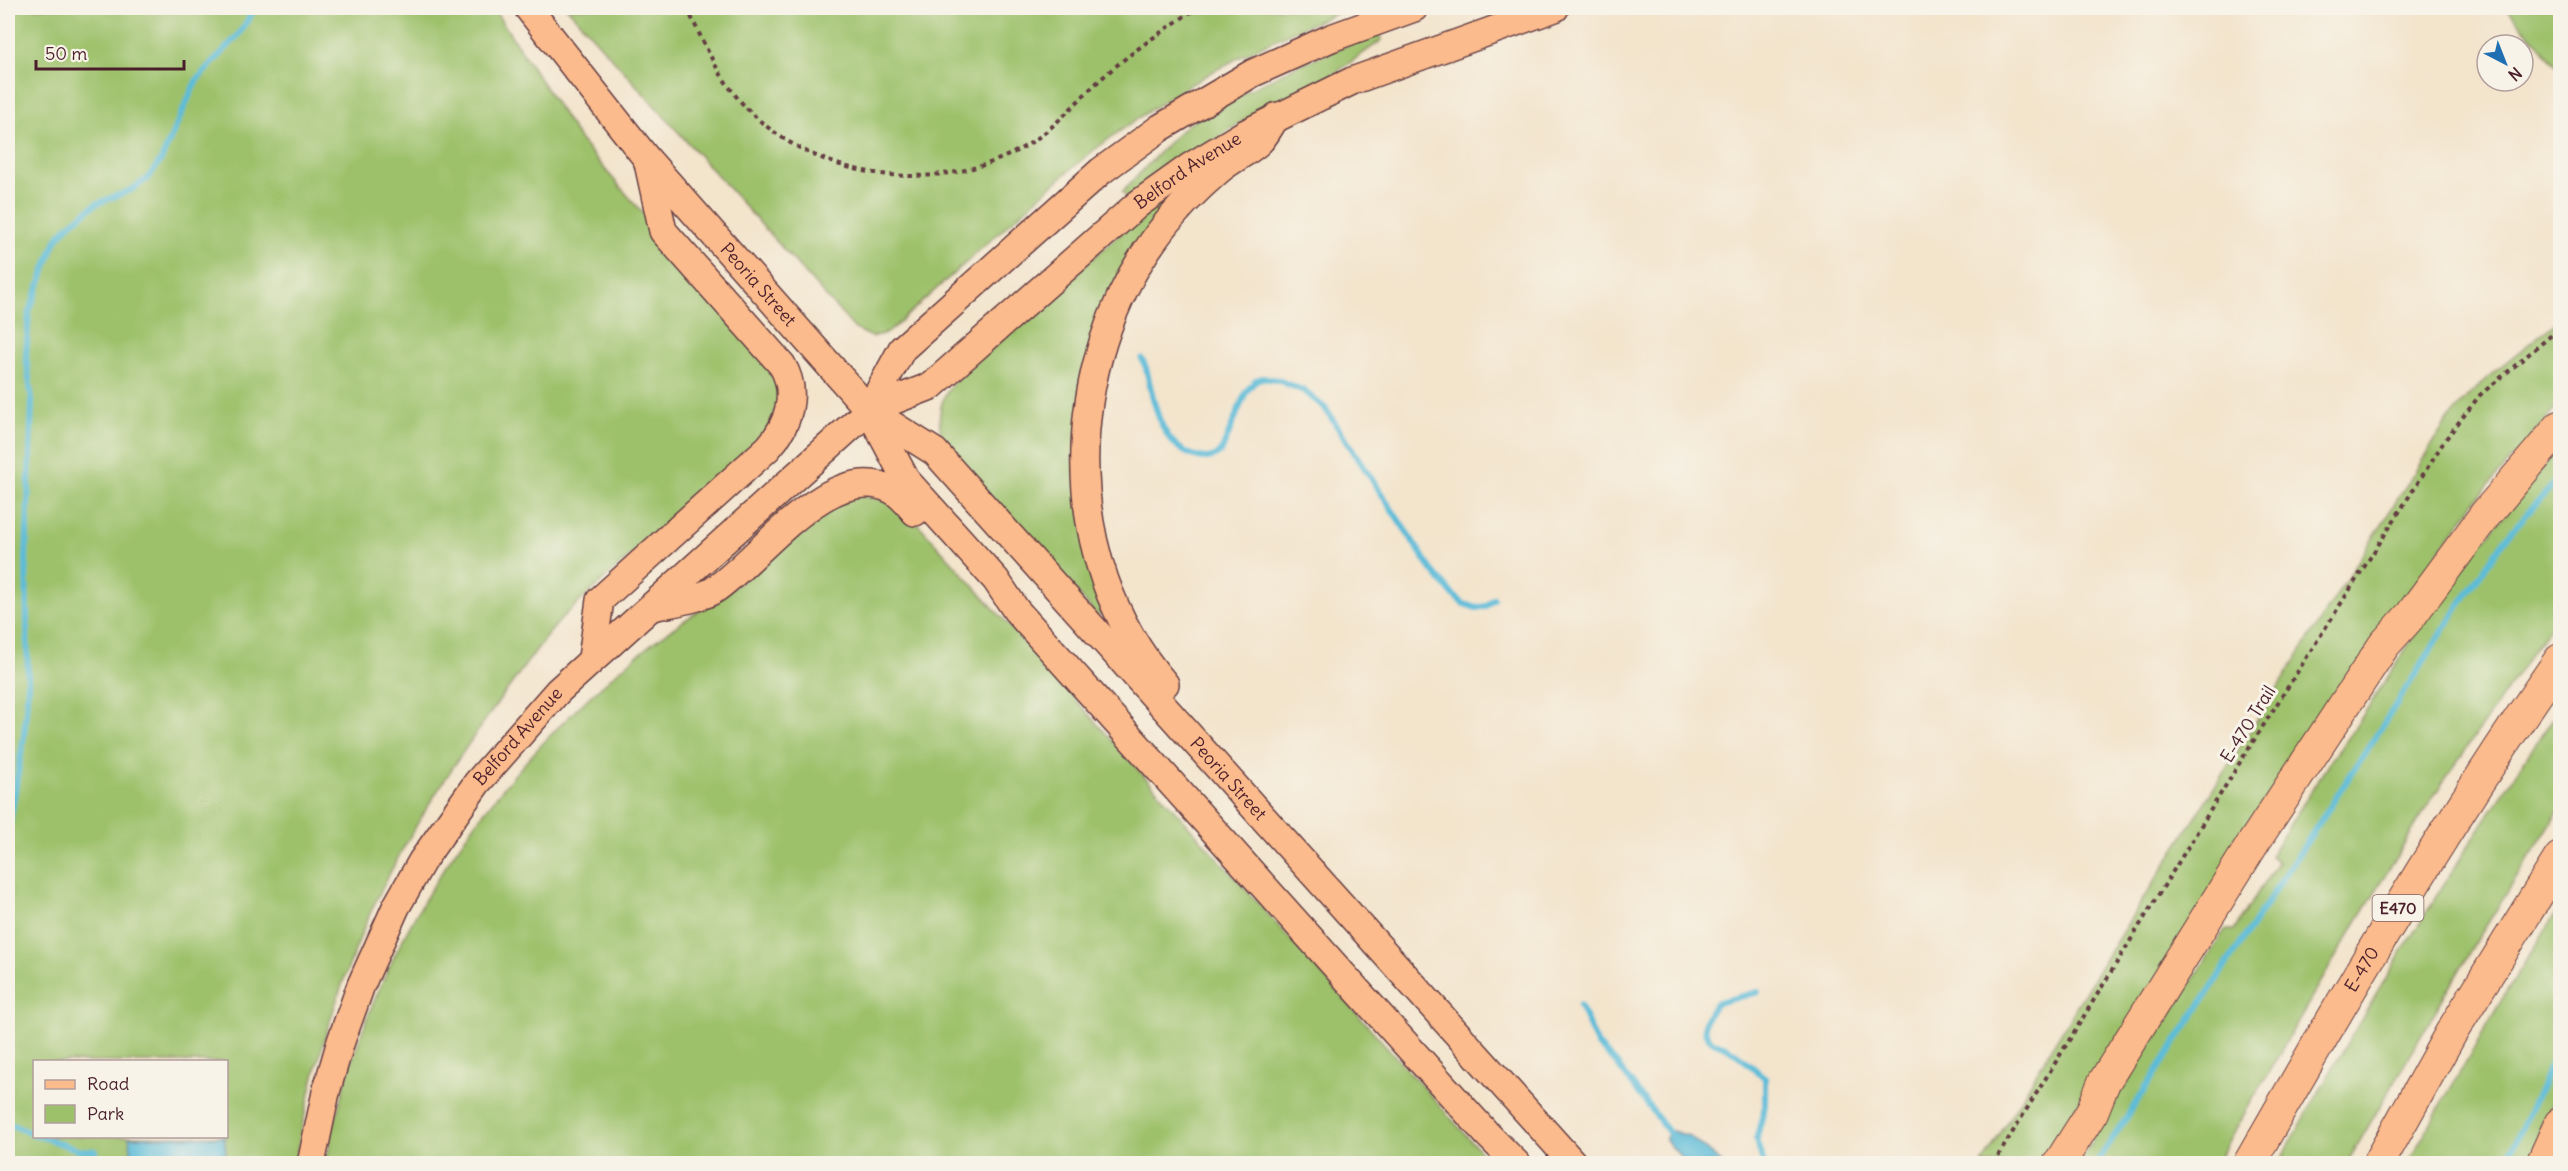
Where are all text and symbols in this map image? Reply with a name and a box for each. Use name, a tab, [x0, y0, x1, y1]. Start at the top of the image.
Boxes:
scale bar	[36, 33, 184, 71]
north arrow	[2475, 33, 2535, 93]
text: 50 m	[45, 42, 87, 65]
text: N	[2504, 63, 2526, 85]
street label: Belford Avenue	[1129, 126, 1245, 214]
street label: Peoria Street	[715, 238, 802, 331]
street label: E-470 Trail	[2215, 681, 2280, 767]
street label: Belford Avenue	[468, 682, 567, 790]
street label: Peoria Street	[1185, 732, 1272, 825]
road number: E470	[2372, 895, 2424, 921]
street label: E-470	[2339, 942, 2384, 996]
legend	[33, 1060, 228, 1138]
text: Road	[87, 1072, 130, 1095]
text: Park	[87, 1102, 124, 1125]

